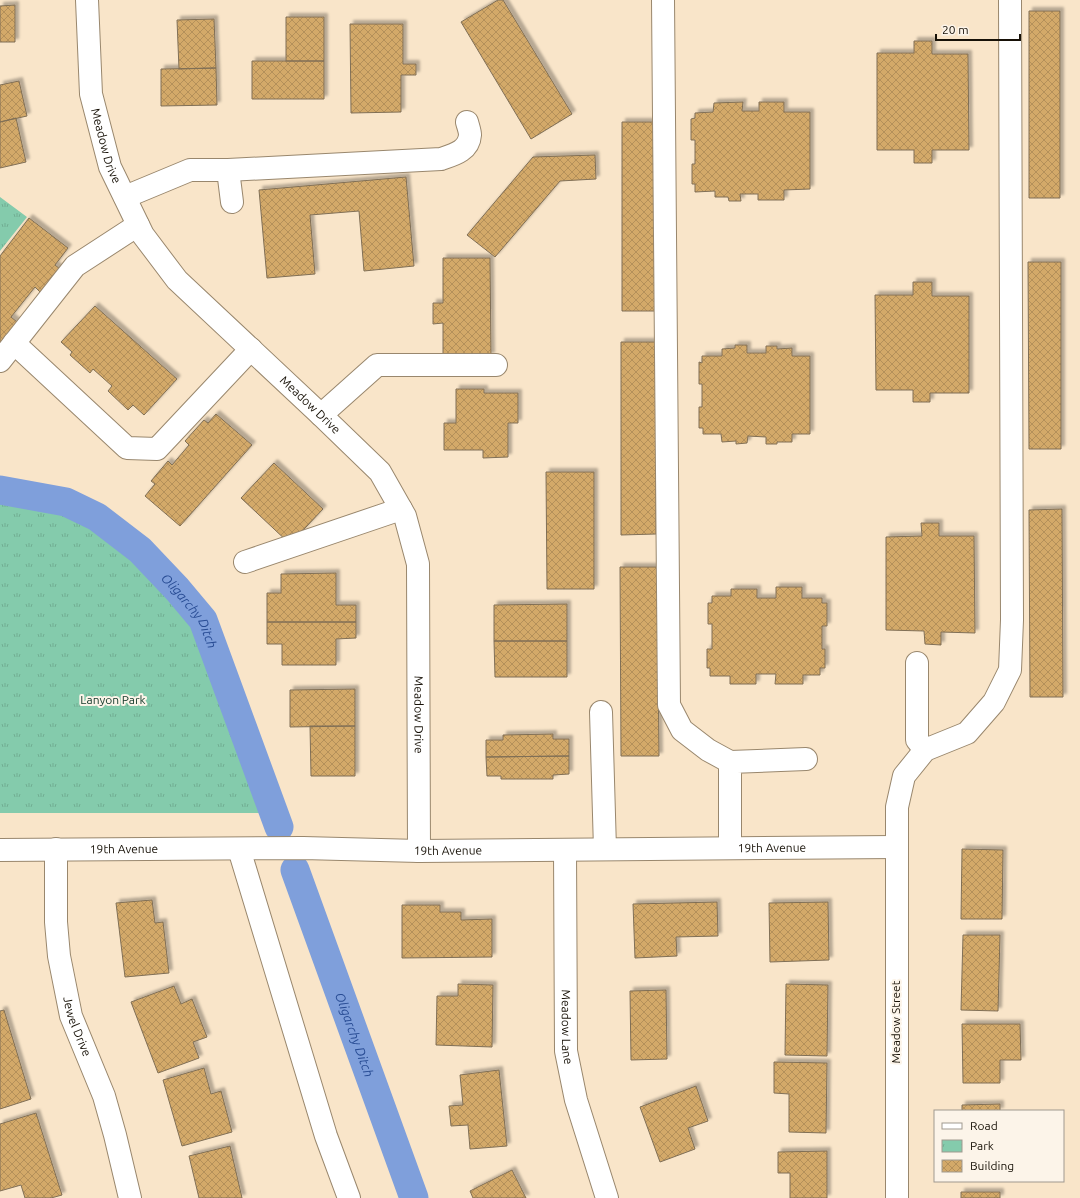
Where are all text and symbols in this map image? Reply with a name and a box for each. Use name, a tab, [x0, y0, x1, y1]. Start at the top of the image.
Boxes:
scale bar	[936, 16, 1020, 42]
text: 20 m	[942, 23, 969, 36]
street label: Meadow Drive	[89, 107, 124, 185]
street label: Meadow Drive	[278, 373, 343, 436]
water label: Oligarchy Ditch	[159, 570, 220, 650]
street label: Meadow Drive	[412, 676, 426, 754]
park label: Lanyon Park	[80, 693, 146, 706]
street label: 19th Avenue	[738, 841, 806, 854]
street label: 19th Avenue	[90, 842, 158, 855]
street label: 19th Avenue	[414, 843, 482, 857]
street label: Meadow Street	[889, 980, 902, 1063]
street label: Meadow Lane	[560, 989, 576, 1065]
water label: Oligarchy Ditch	[333, 990, 376, 1079]
street label: Jewel Drive	[61, 995, 94, 1058]
legend	[934, 1110, 1064, 1182]
text: Road	[970, 1119, 998, 1132]
text: Park	[970, 1139, 994, 1152]
text: Building	[970, 1159, 1014, 1172]

